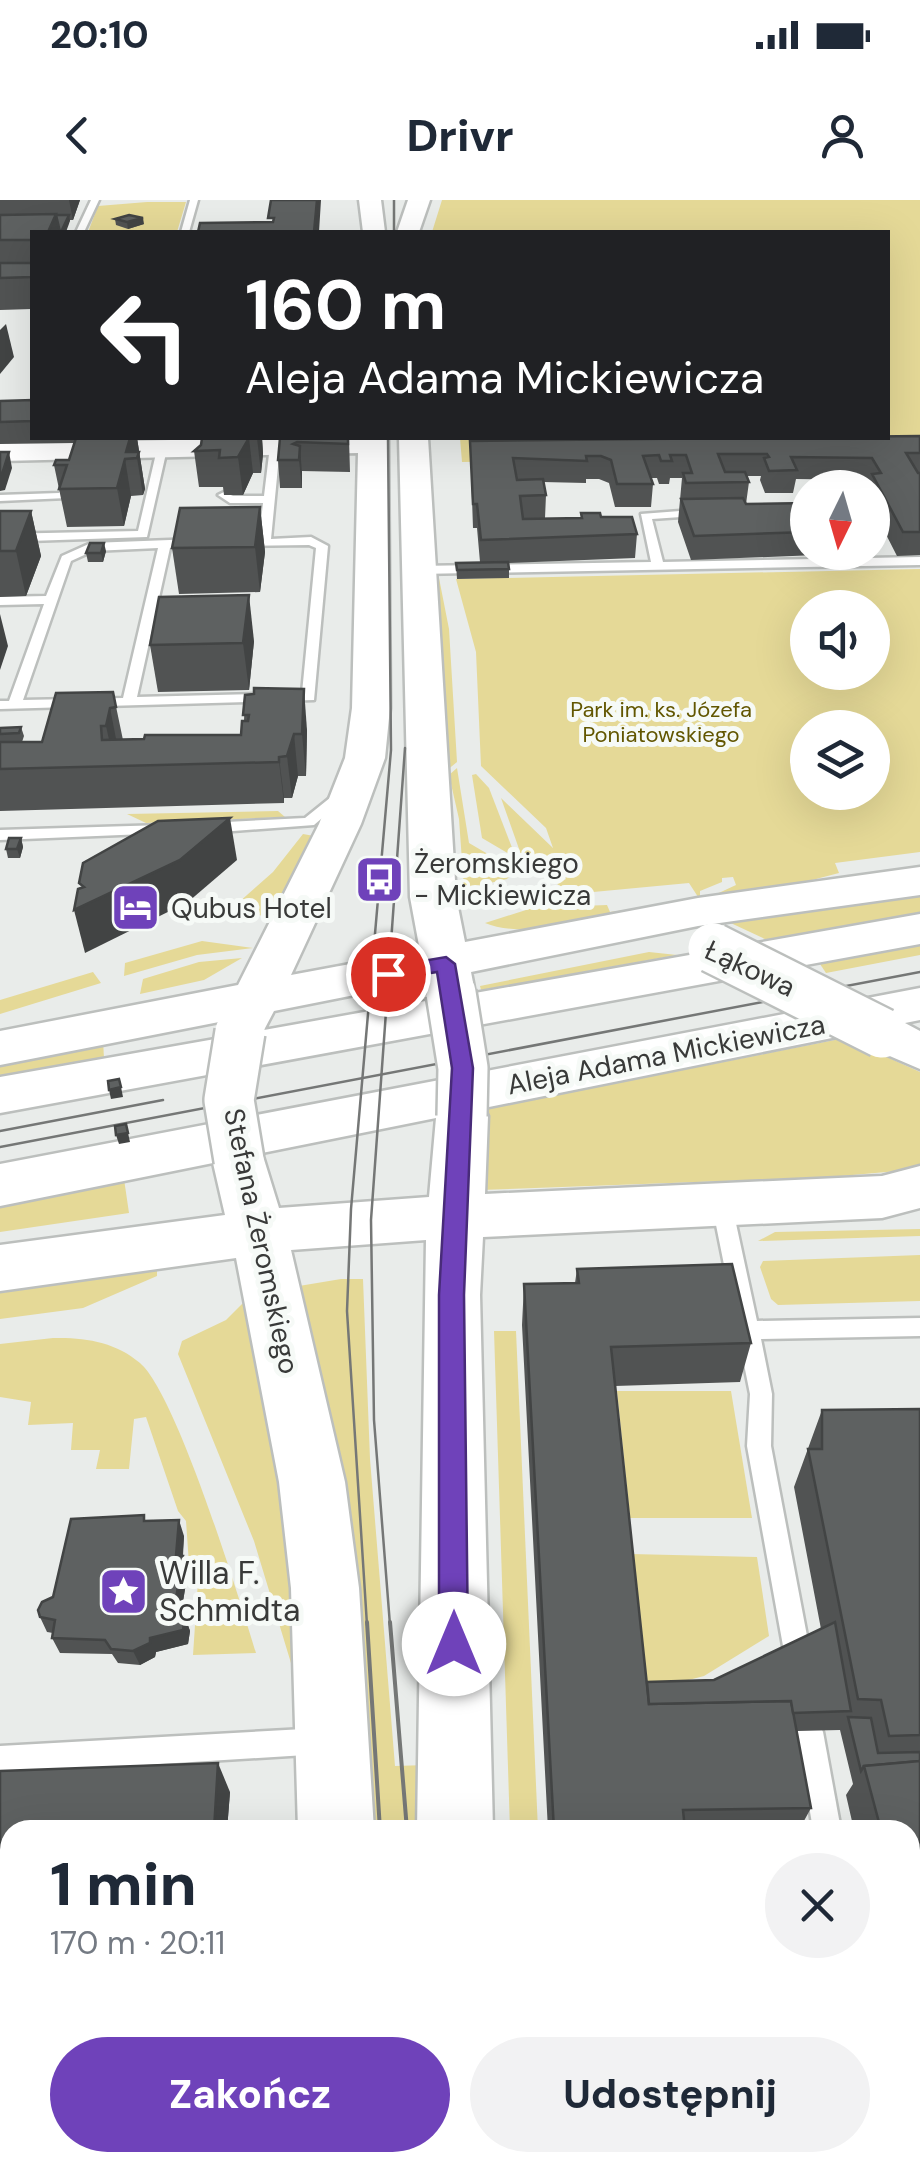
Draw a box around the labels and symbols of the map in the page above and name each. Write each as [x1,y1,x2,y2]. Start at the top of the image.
north arrow [790,470,890,570]
park label: Park im. ks. Józefa Poniatowskiego [570,695,752,749]
place label: Żeromskiego - Mickiewicza [414,845,591,914]
bus stop icon: Żeromskiego - Mickiewicza [353,853,405,905]
hotel icon: Qubus Hotel [110,882,162,934]
place label: Qubus Hotel [171,890,332,927]
street label: Łąkowa [698,931,801,1006]
pin [346,932,431,1017]
street label: Aleja Adama Mickiewicza [504,1006,828,1103]
street label: Stefana Żeromskiego [215,1105,308,1377]
place label: Willa F. Schmidta [159,1552,300,1631]
place icon: Willa F. Schmidta [98,1565,150,1617]
position arrow [402,1592,506,1696]

